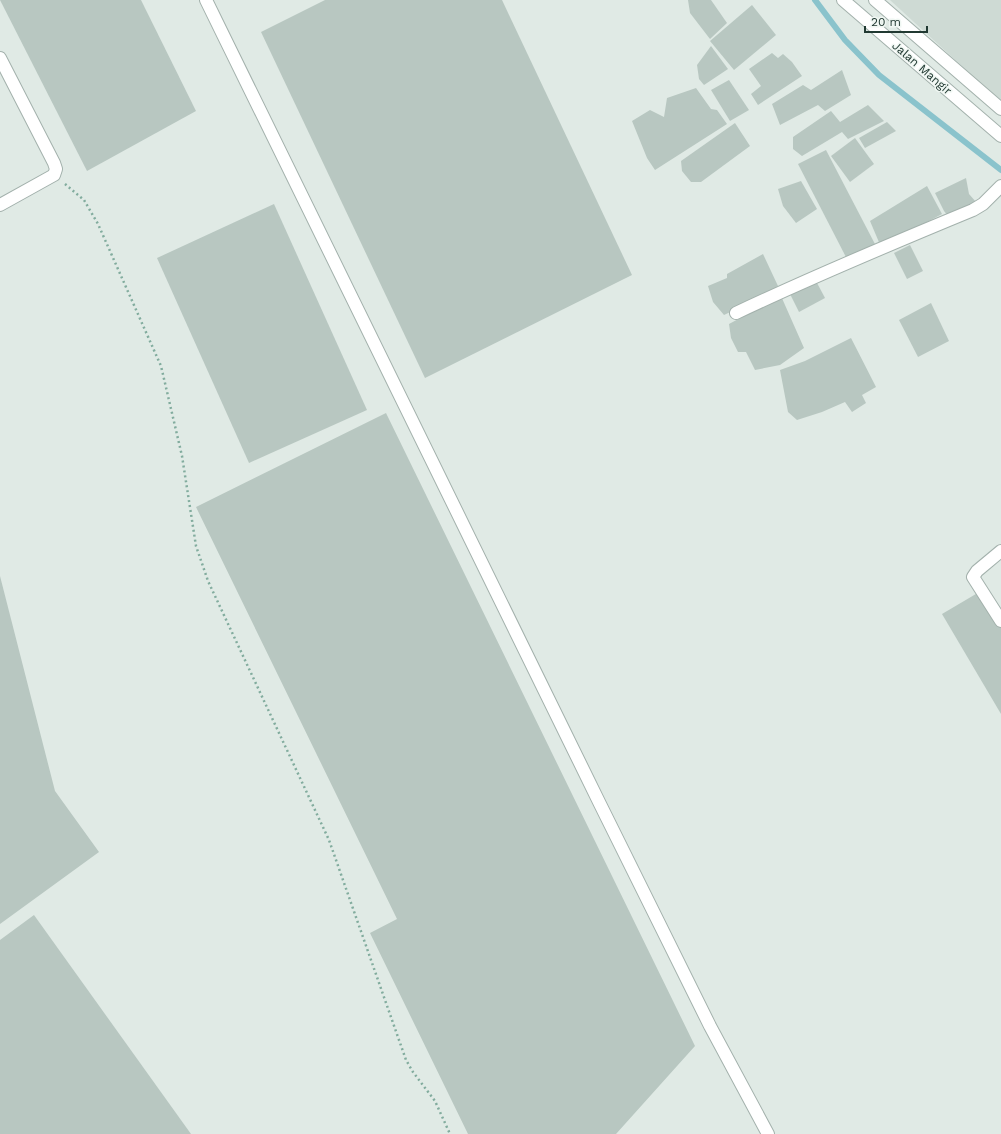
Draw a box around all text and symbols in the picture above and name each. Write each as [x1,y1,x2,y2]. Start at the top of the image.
scale bar [865,8,927,34]
text: 20 m [871,15,901,29]
street label: Jalan Mangir [889,38,955,98]

